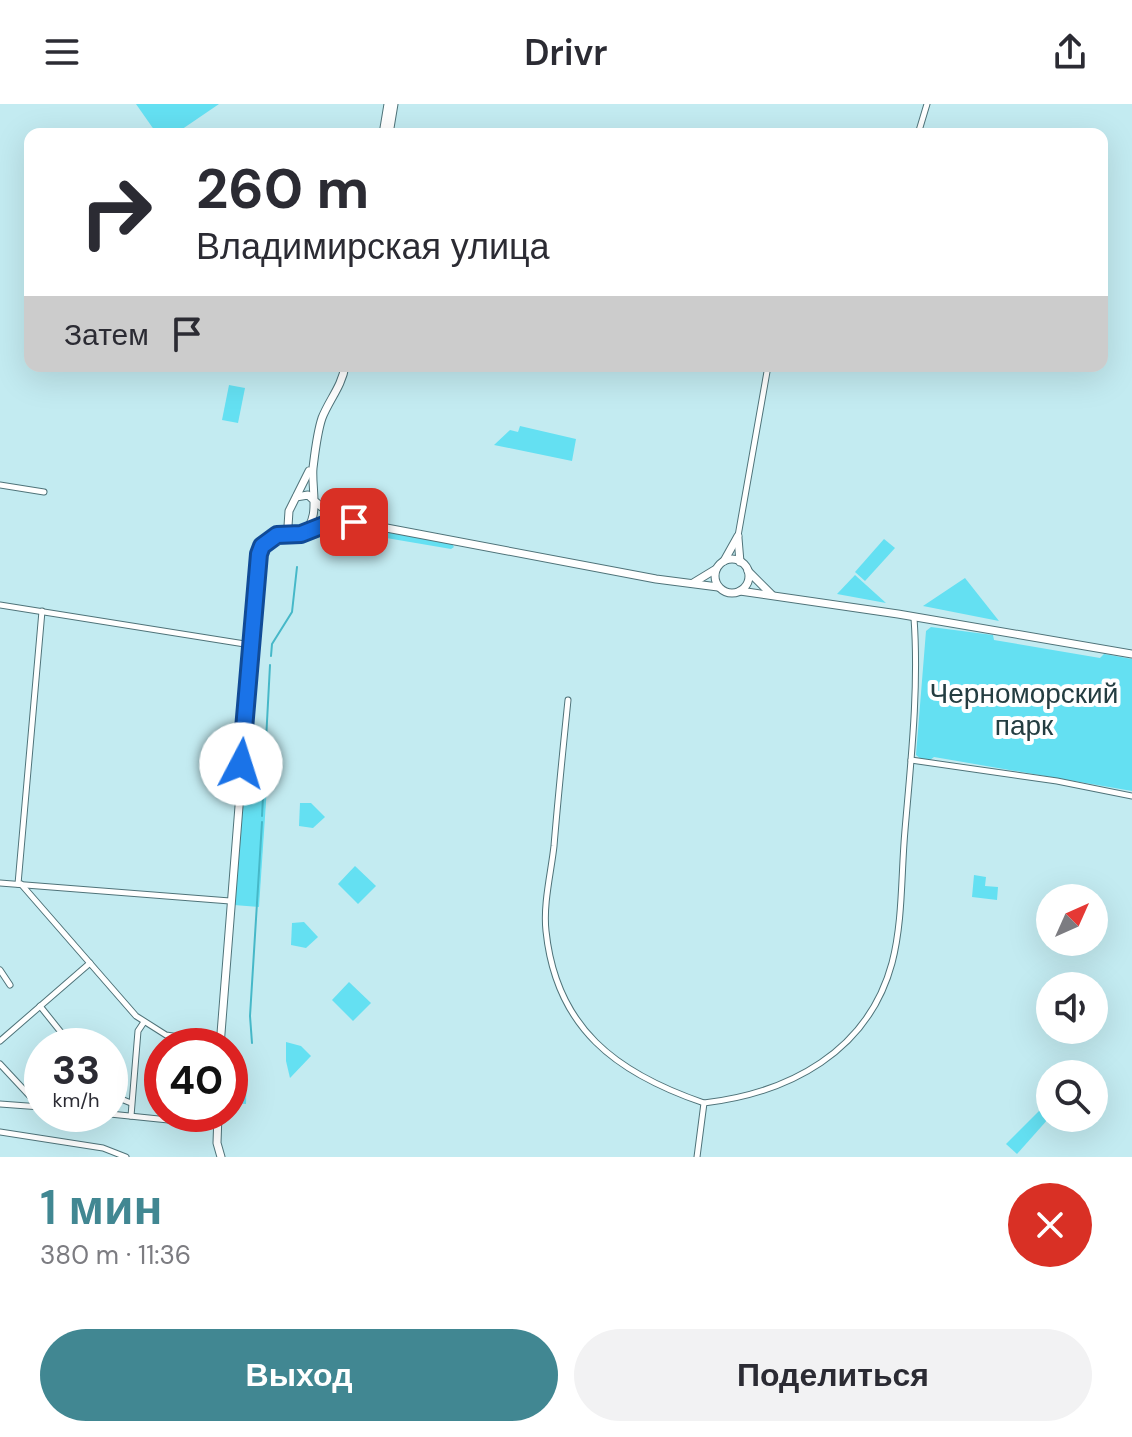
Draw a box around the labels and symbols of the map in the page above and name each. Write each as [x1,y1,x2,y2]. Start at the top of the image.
pin [320,488,388,556]
park label: Черноморский парк [930,675,1118,744]
position arrow [199,722,283,806]
north arrow [1036,884,1108,956]
speed limit sign: 40 [144,1028,248,1132]

